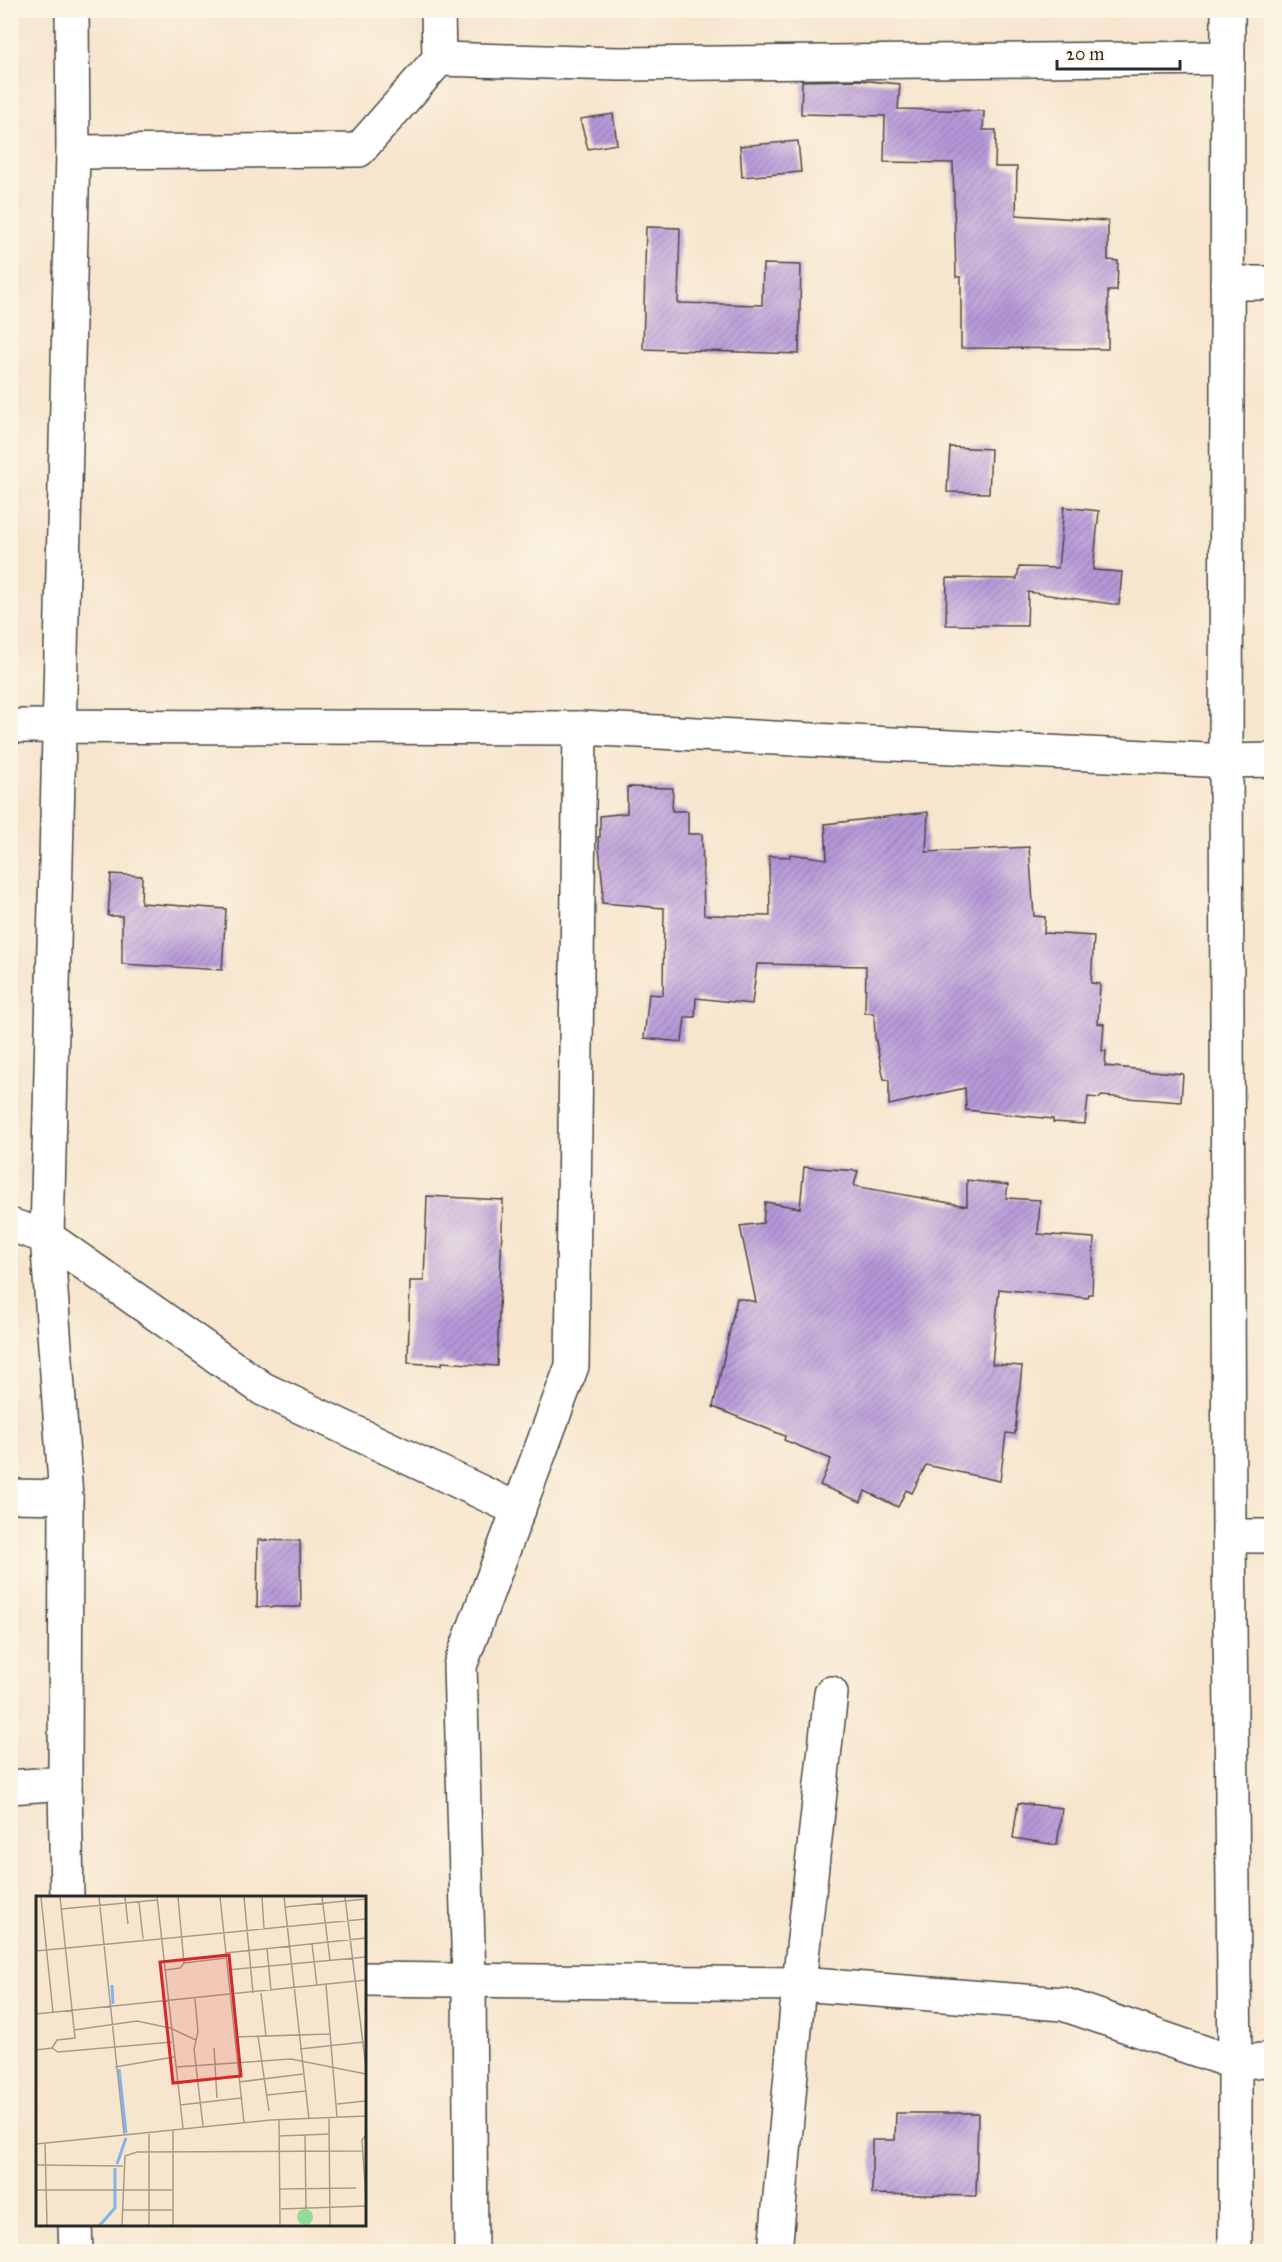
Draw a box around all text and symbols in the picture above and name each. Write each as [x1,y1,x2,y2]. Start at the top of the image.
scale bar [1057,33,1180,71]
text: 20 m [1066,43,1104,65]
inset map [36,1896,366,2226]

